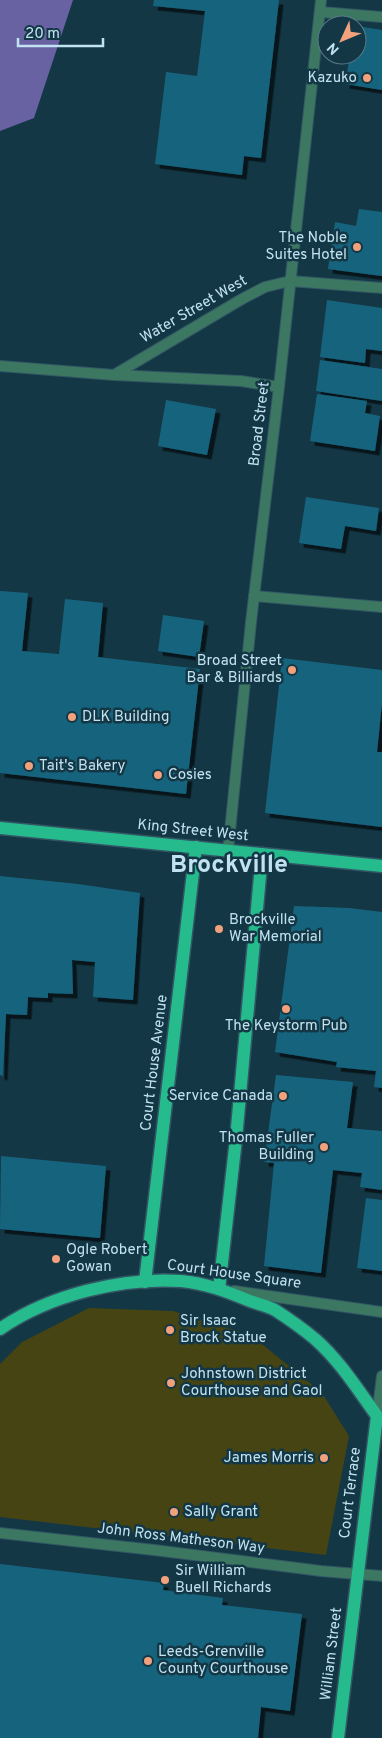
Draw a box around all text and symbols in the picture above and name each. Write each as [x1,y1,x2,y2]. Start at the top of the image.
scale bar [18,15,102,47]
north arrow [317,15,367,65]
text: 20 m [25,25,60,44]
text: N [324,38,343,58]
place label: Kazuko [308,69,357,88]
marker: Kazuko [361,72,373,84]
place label: The Noble Suites Hotel [265,229,347,265]
marker: The Noble Suites Hotel [351,241,363,253]
street label: Water Street West [137,272,251,348]
street label: Broad Street [245,381,275,467]
place label: Broad Street Bar & Billiards [187,652,282,688]
marker: Broad Street Bar & Billiards [286,664,298,676]
place label: DLK Building [82,708,169,727]
marker: DLK Building [66,711,78,723]
place label: Tait's Bakery [39,757,125,776]
marker: Tait's Bakery [23,760,35,772]
place label: Cosies [168,766,212,785]
marker: Cosies [152,769,164,781]
street label: King Street West [136,816,250,846]
district label: Brockville [170,850,288,882]
place label: Brockville War Memorial [229,911,322,947]
marker: Brockville War Memorial [213,923,225,935]
street label: Court House Avenue [137,994,173,1132]
marker: The Keystorm Pub [280,1003,292,1015]
place label: The Keystorm Pub [225,1017,347,1036]
place label: Service Canada [169,1087,273,1106]
marker: Service Canada [277,1090,289,1102]
place label: Thomas Fuller Building [219,1129,314,1165]
marker: Thomas Fuller Building [318,1141,330,1153]
place label: Ogle Robert Gowan [66,1241,147,1277]
marker: Ogle Robert Gowan [50,1253,62,1265]
street label: Court House Square [166,1256,302,1294]
place label: Sir Isaac Brock Statue [180,1312,267,1348]
marker: Sir Isaac Brock Statue [164,1324,176,1336]
place label: Johnstown District Courthouse and Gaol [181,1365,323,1401]
marker: Johnstown District Courthouse and Gaol [165,1377,177,1389]
street label: Court Terrace [336,1446,366,1540]
place label: James Morris [224,1449,314,1468]
marker: James Morris [318,1452,330,1464]
place label: Sally Grant [184,1503,258,1522]
marker: Sally Grant [168,1506,180,1518]
street label: John Ross Matheson Way [96,1519,266,1559]
place label: Sir William Buell Richards [175,1562,271,1598]
marker: Sir William Buell Richards [159,1574,171,1586]
street label: William Street [317,1606,347,1702]
place label: Leeds-Grenville County Courthouse [158,1643,288,1679]
marker: Leeds-Grenville County Courthouse [142,1655,154,1667]

